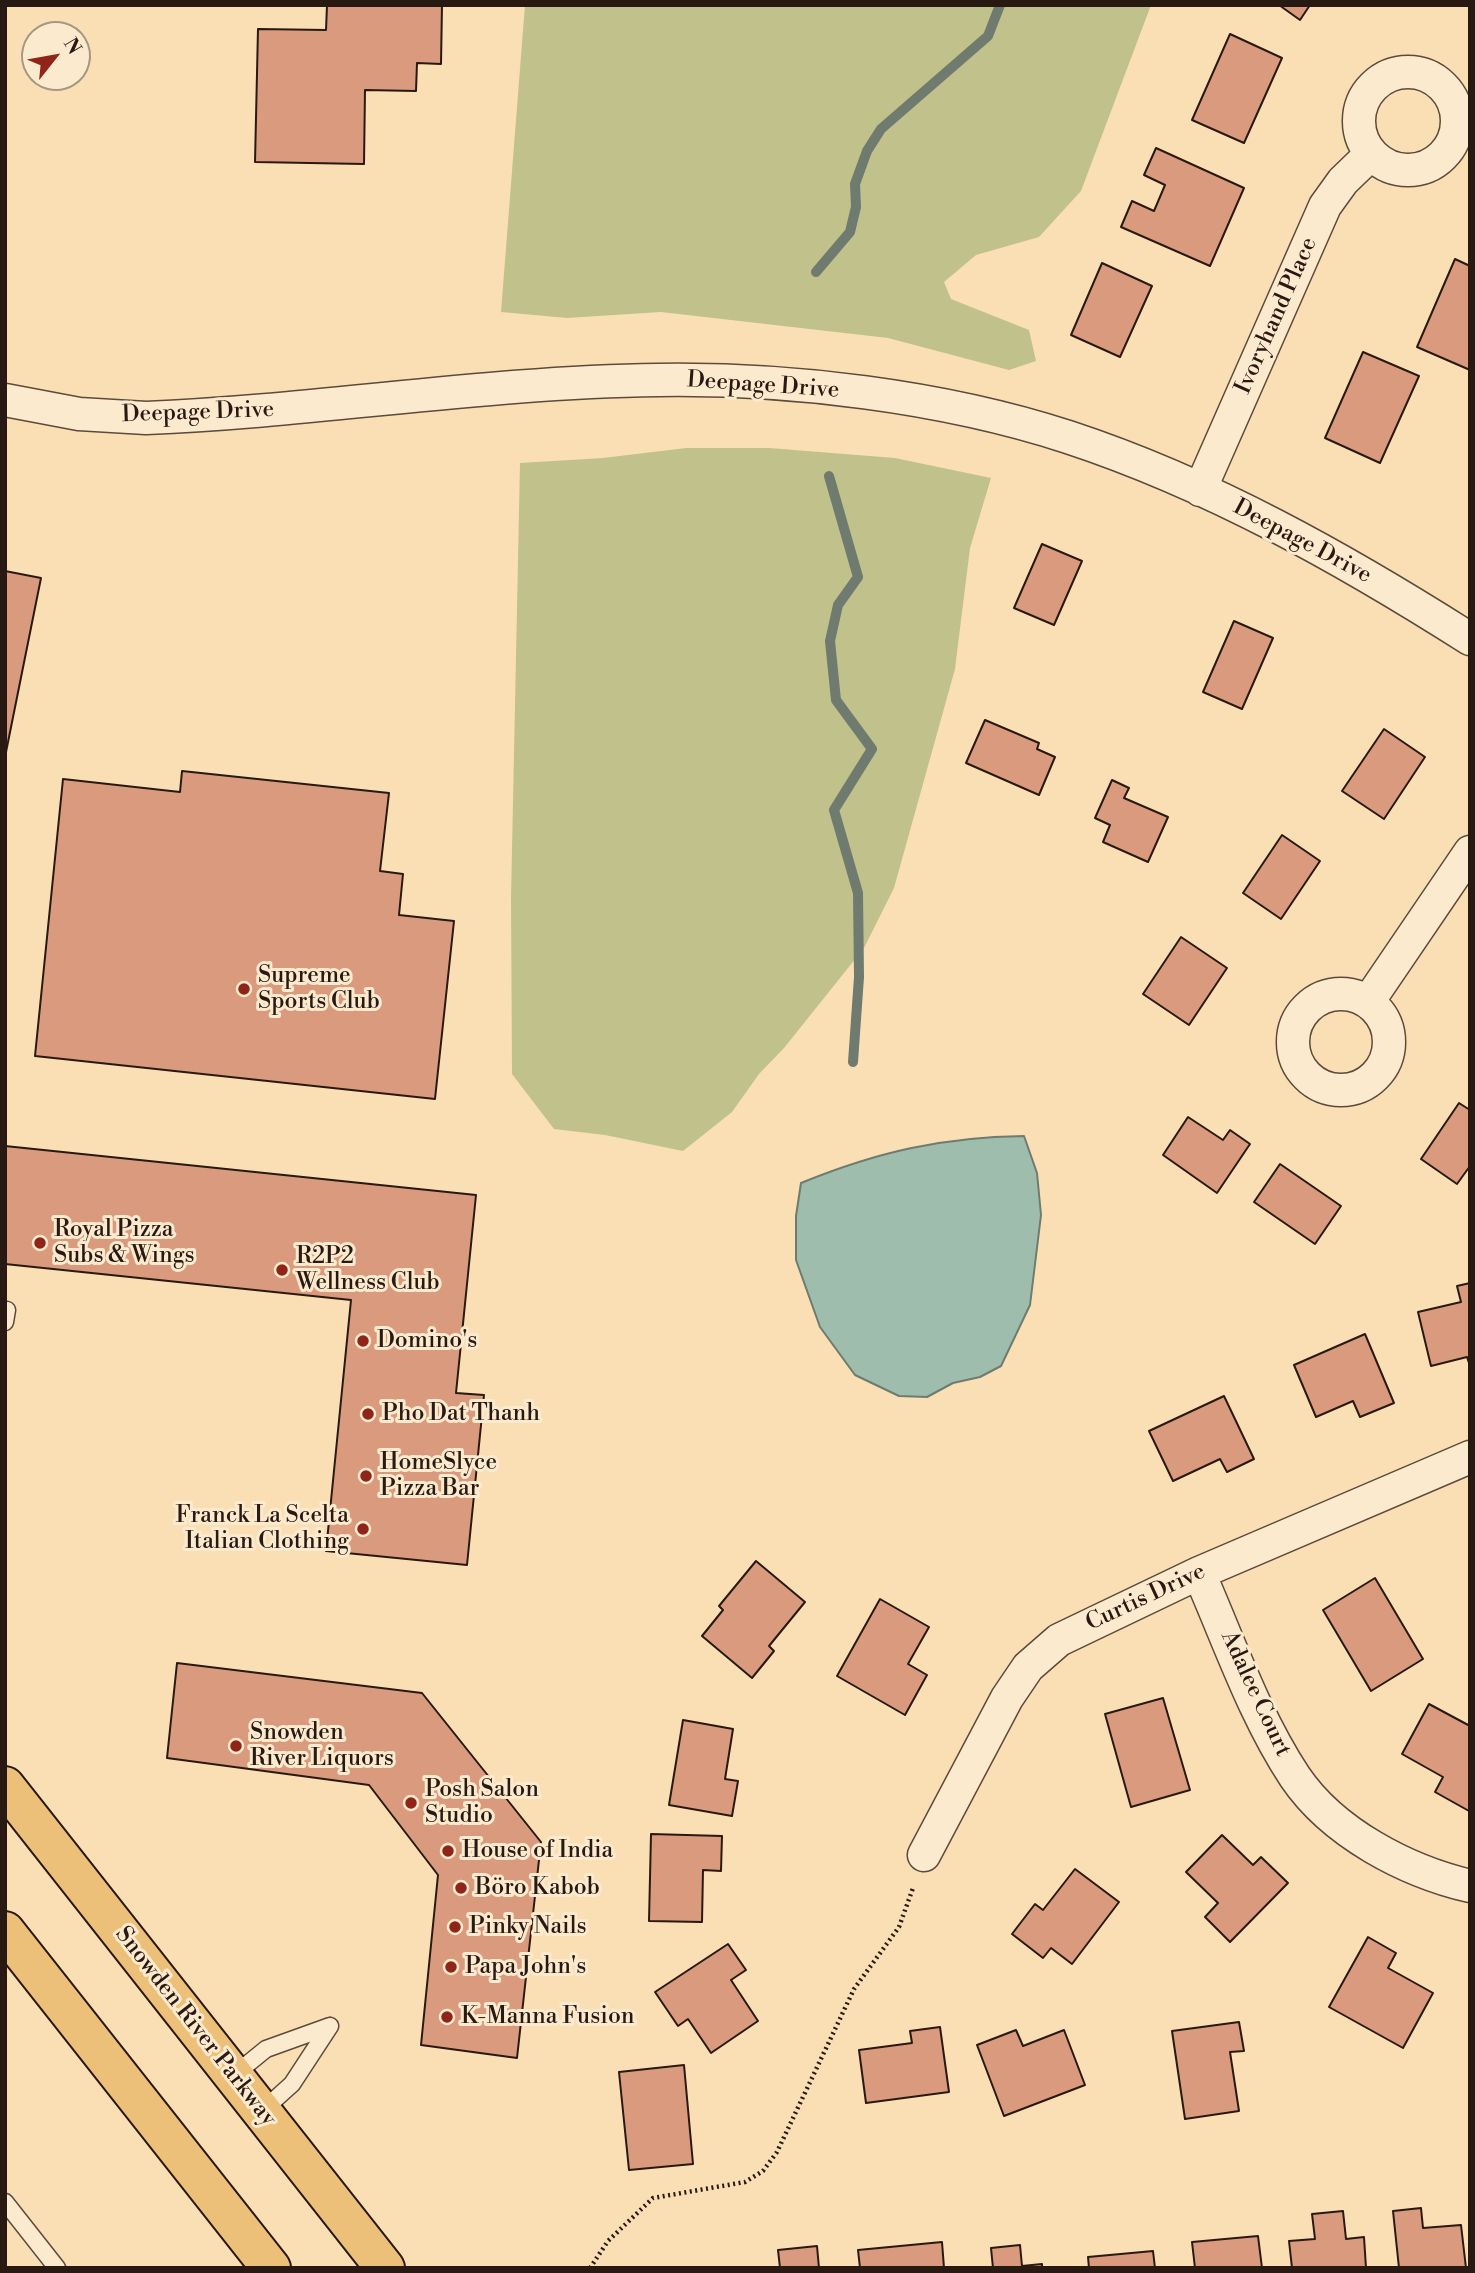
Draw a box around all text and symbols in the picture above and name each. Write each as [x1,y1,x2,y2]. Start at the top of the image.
north arrow [21,21,91,91]
text: N [58,34,86,59]
street label: Ivoryhand Place [1230,233,1324,399]
street label: Deepage Drive [686,367,840,405]
street label: Deepage Drive [121,397,275,429]
street label: Deepage Drive [1228,494,1376,590]
place label: Supreme Sports Club [258,962,380,1016]
marker: Supreme Sports Club [236,981,252,997]
place label: Royal Pizza Subs & Wings [54,1216,195,1270]
marker: Royal Pizza Subs & Wings [32,1235,48,1251]
place label: R2P2 Wellness Club [296,1243,440,1297]
marker: R2P2 Wellness Club [274,1262,290,1278]
place label: Domino's [377,1327,477,1355]
marker: Domino's [355,1333,371,1349]
place label: Pho Dat Thanh [382,1400,540,1428]
marker: Pho Dat Thanh [360,1406,376,1422]
place label: HomeSlyce Pizza Bar [380,1449,497,1503]
marker: HomeSlyce Pizza Bar [358,1468,374,1484]
place label: Franck La Scelta Italian Clothing [176,1502,349,1556]
marker: Franck La Scelta Italian Clothing [355,1521,371,1537]
street label: Curtis Drive [1082,1558,1210,1638]
street label: Adalee Court [1214,1627,1296,1761]
place label: Snowden River Liquors [250,1719,394,1773]
marker: Snowden River Liquors [228,1738,244,1754]
place label: Posh Salon Studio [425,1776,539,1830]
marker: Posh Salon Studio [403,1795,419,1811]
place label: House of India [462,1837,613,1865]
marker: House of India [440,1843,456,1859]
place label: Böro Kabob [475,1874,600,1902]
marker: Böro Kabob [453,1880,469,1896]
place label: Pinky Nails [469,1913,587,1941]
marker: Pinky Nails [447,1919,463,1935]
street label: Snowden River Parkway [109,1922,281,2132]
place label: Papa John's [465,1953,586,1981]
marker: Papa John's [443,1959,459,1975]
place label: K-Manna Fusion [461,2003,635,2031]
marker: K-Manna Fusion [439,2009,455,2025]

